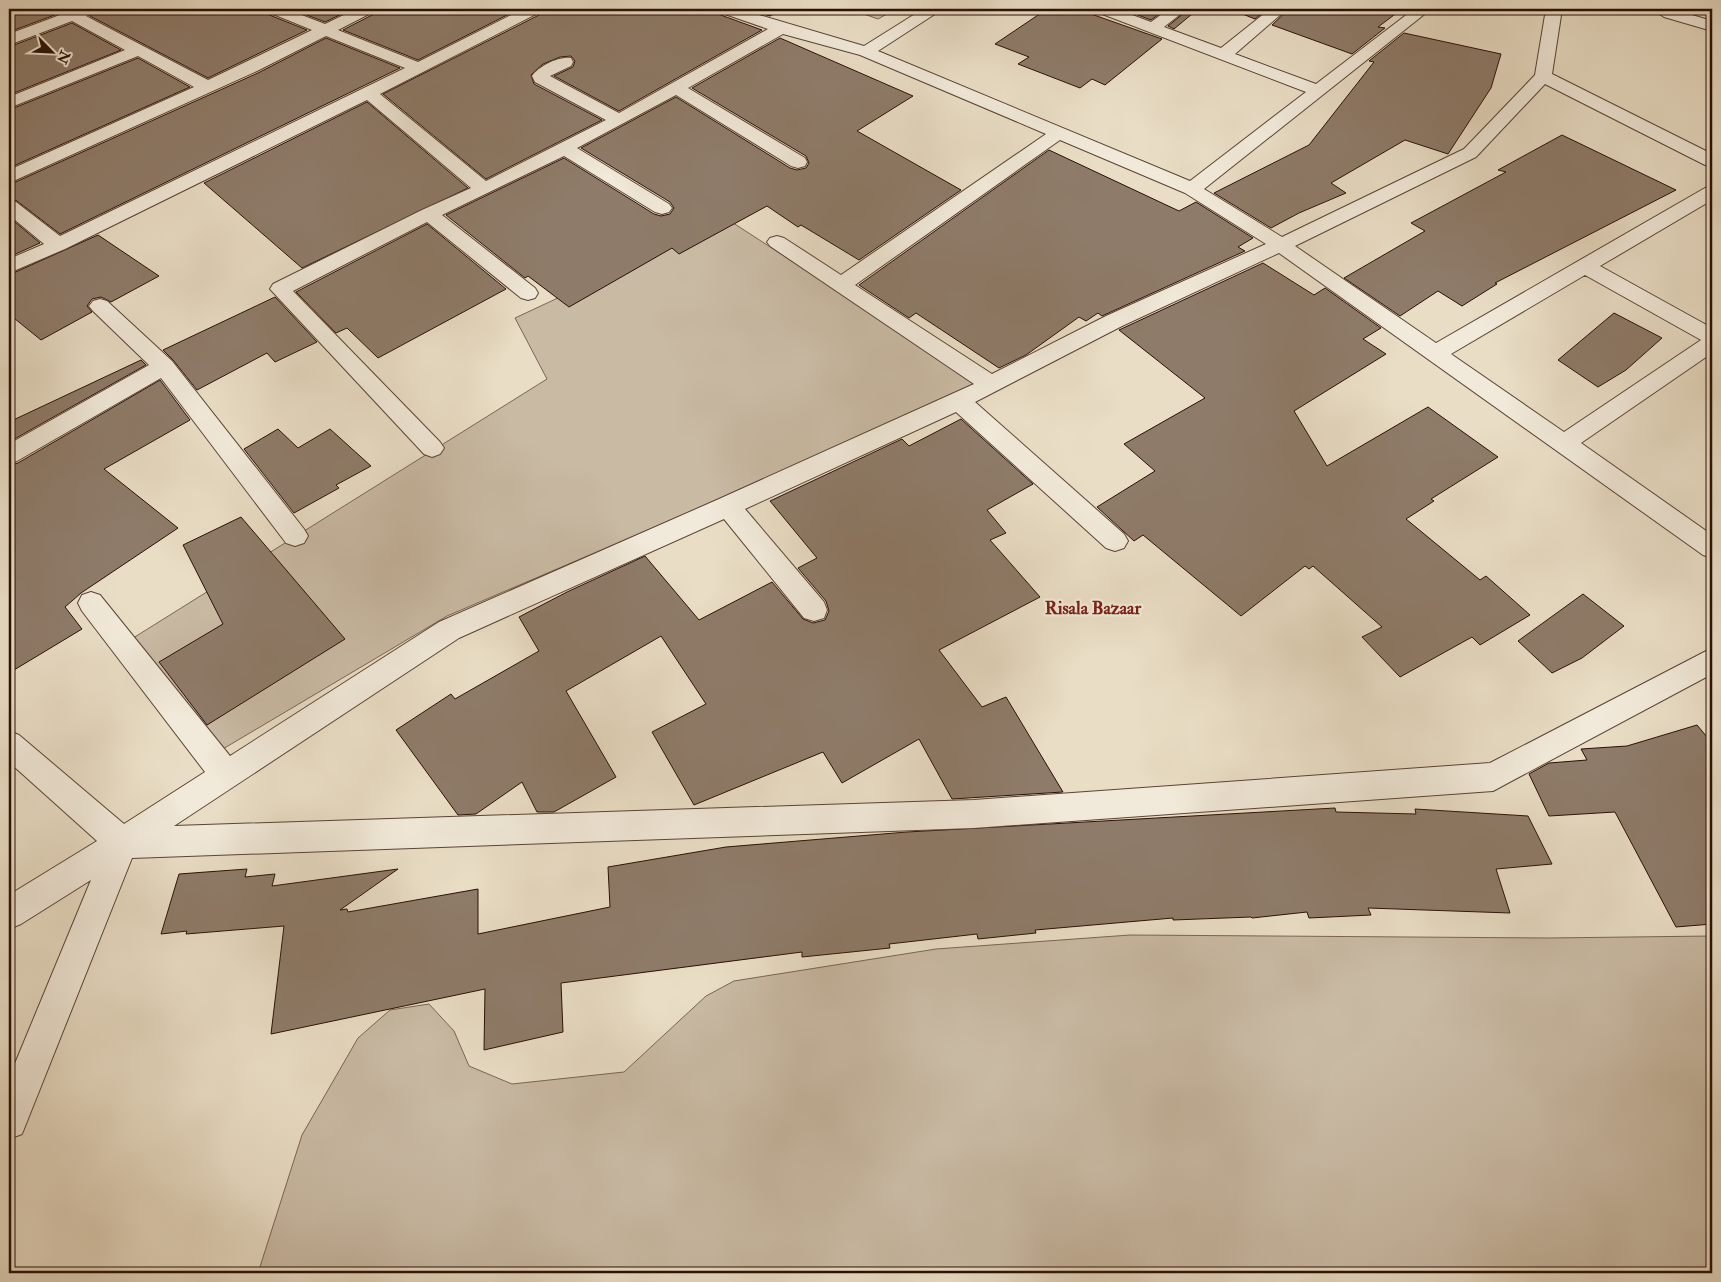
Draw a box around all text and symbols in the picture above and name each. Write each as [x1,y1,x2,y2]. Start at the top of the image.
north arrow [28,28,78,78]
text: N [53,47,74,67]
district label: Risala Bazaar [1045,597,1142,620]

